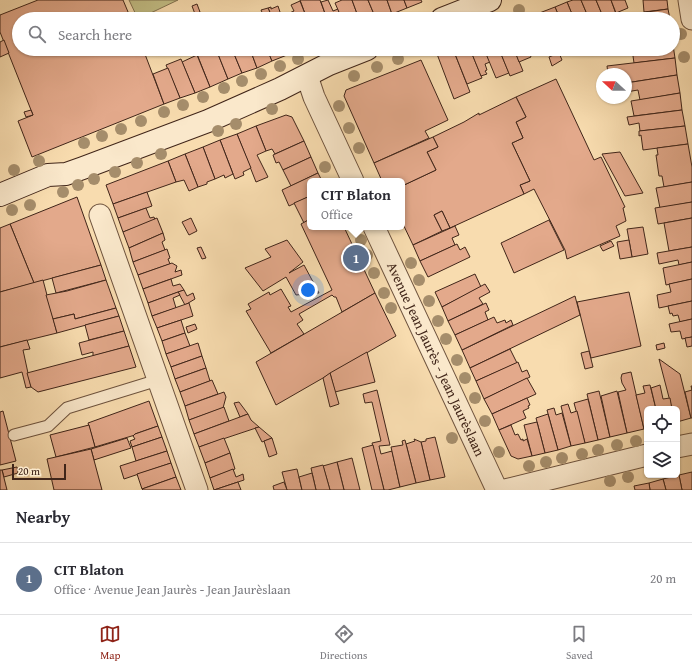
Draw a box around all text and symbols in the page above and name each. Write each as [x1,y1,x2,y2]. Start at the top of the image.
search box [12,12,680,56]
icon: search [26,23,48,45]
text: Search here [58,24,132,45]
north arrow [596,68,632,104]
popup [307,178,405,230]
text: CIT Blaton [321,184,391,205]
text: Office [321,205,353,224]
pin: 1 [343,243,369,273]
street label: Avenue Jean Jaurès - Jean Jaurèslaan [382,259,490,459]
your location [298,280,318,300]
map controls [644,406,680,478]
button: locate [644,406,680,442]
button: layers [644,442,680,478]
scale bar [12,462,66,481]
text: 20 m [18,463,40,479]
text: Nearby [16,504,70,529]
text: CIT Blaton [54,559,124,580]
text: 1 [26,569,32,588]
text: 20 m [650,569,676,588]
text: Office · Avenue Jean Jaurès - Jean Jaurèslaan [54,580,291,599]
tab: Map [99,623,121,663]
tab: Directions [320,623,367,663]
tab: Saved [566,623,593,663]

